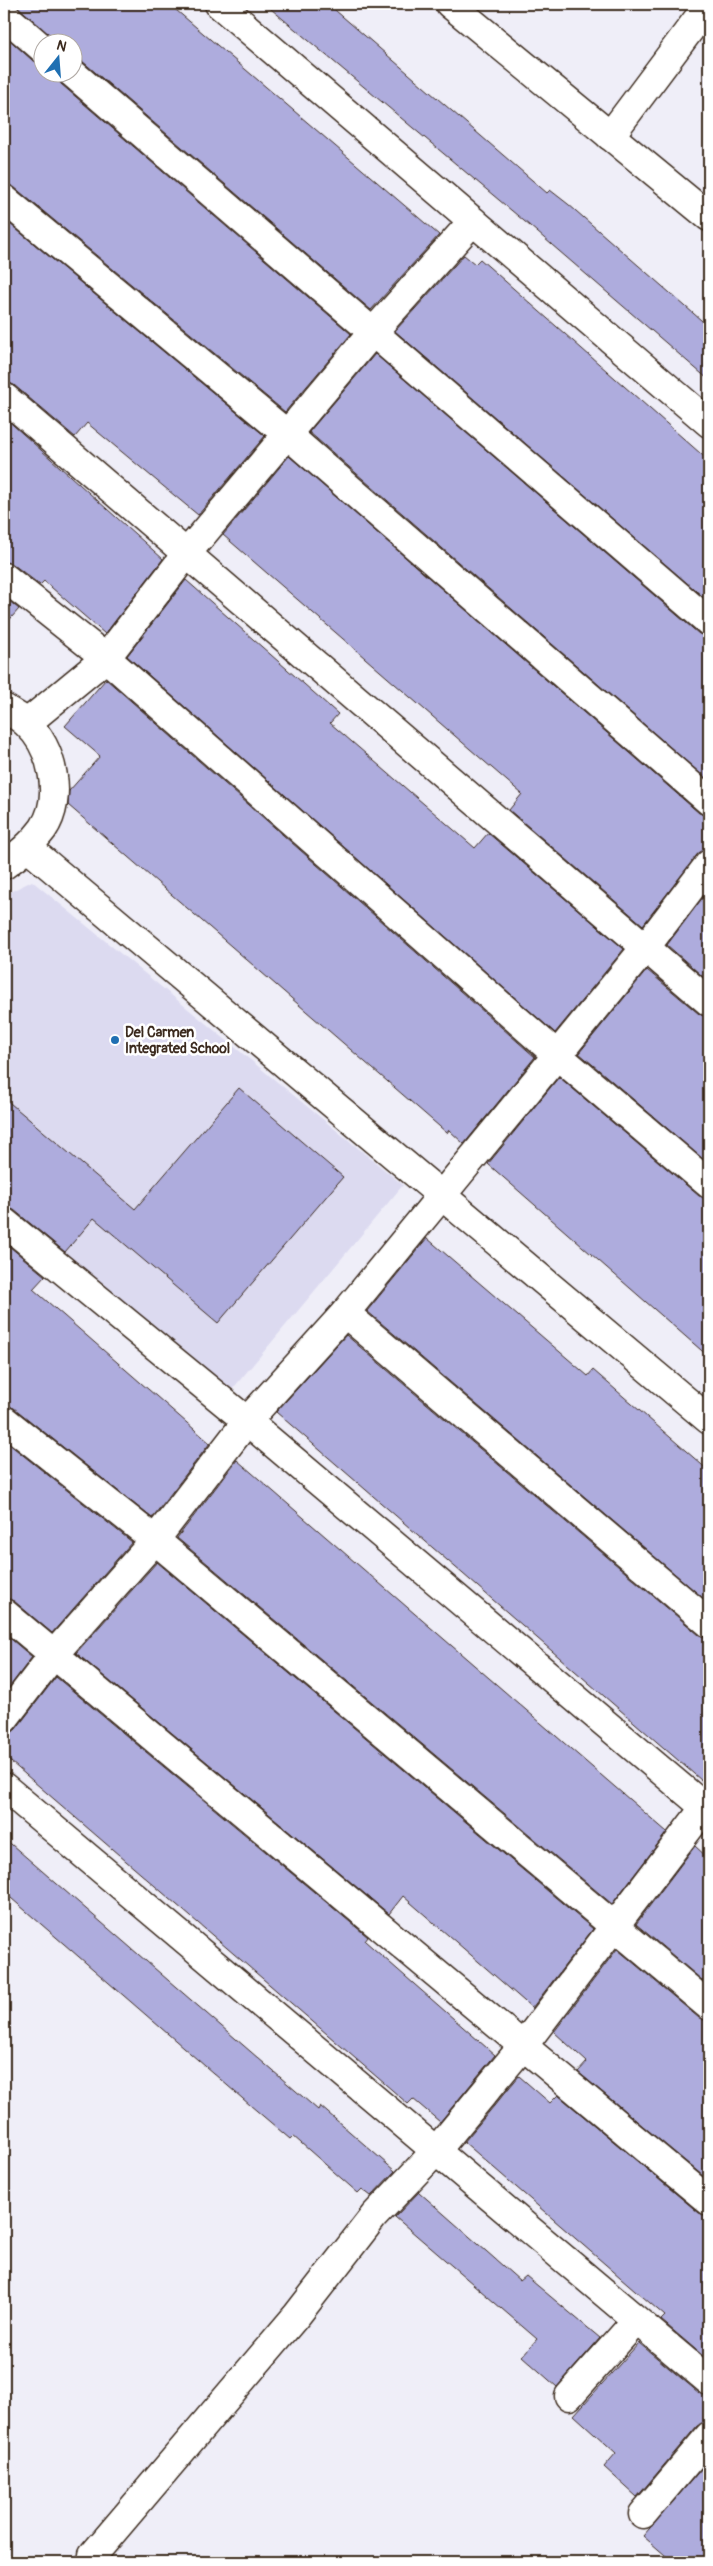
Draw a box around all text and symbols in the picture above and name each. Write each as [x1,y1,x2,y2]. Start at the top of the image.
north arrow [32,32,82,82]
text: N [55,37,69,56]
place label: Del Carmen Integrated School [125,1024,230,1057]
marker: Del Carmen Integrated School [109,1034,121,1046]

